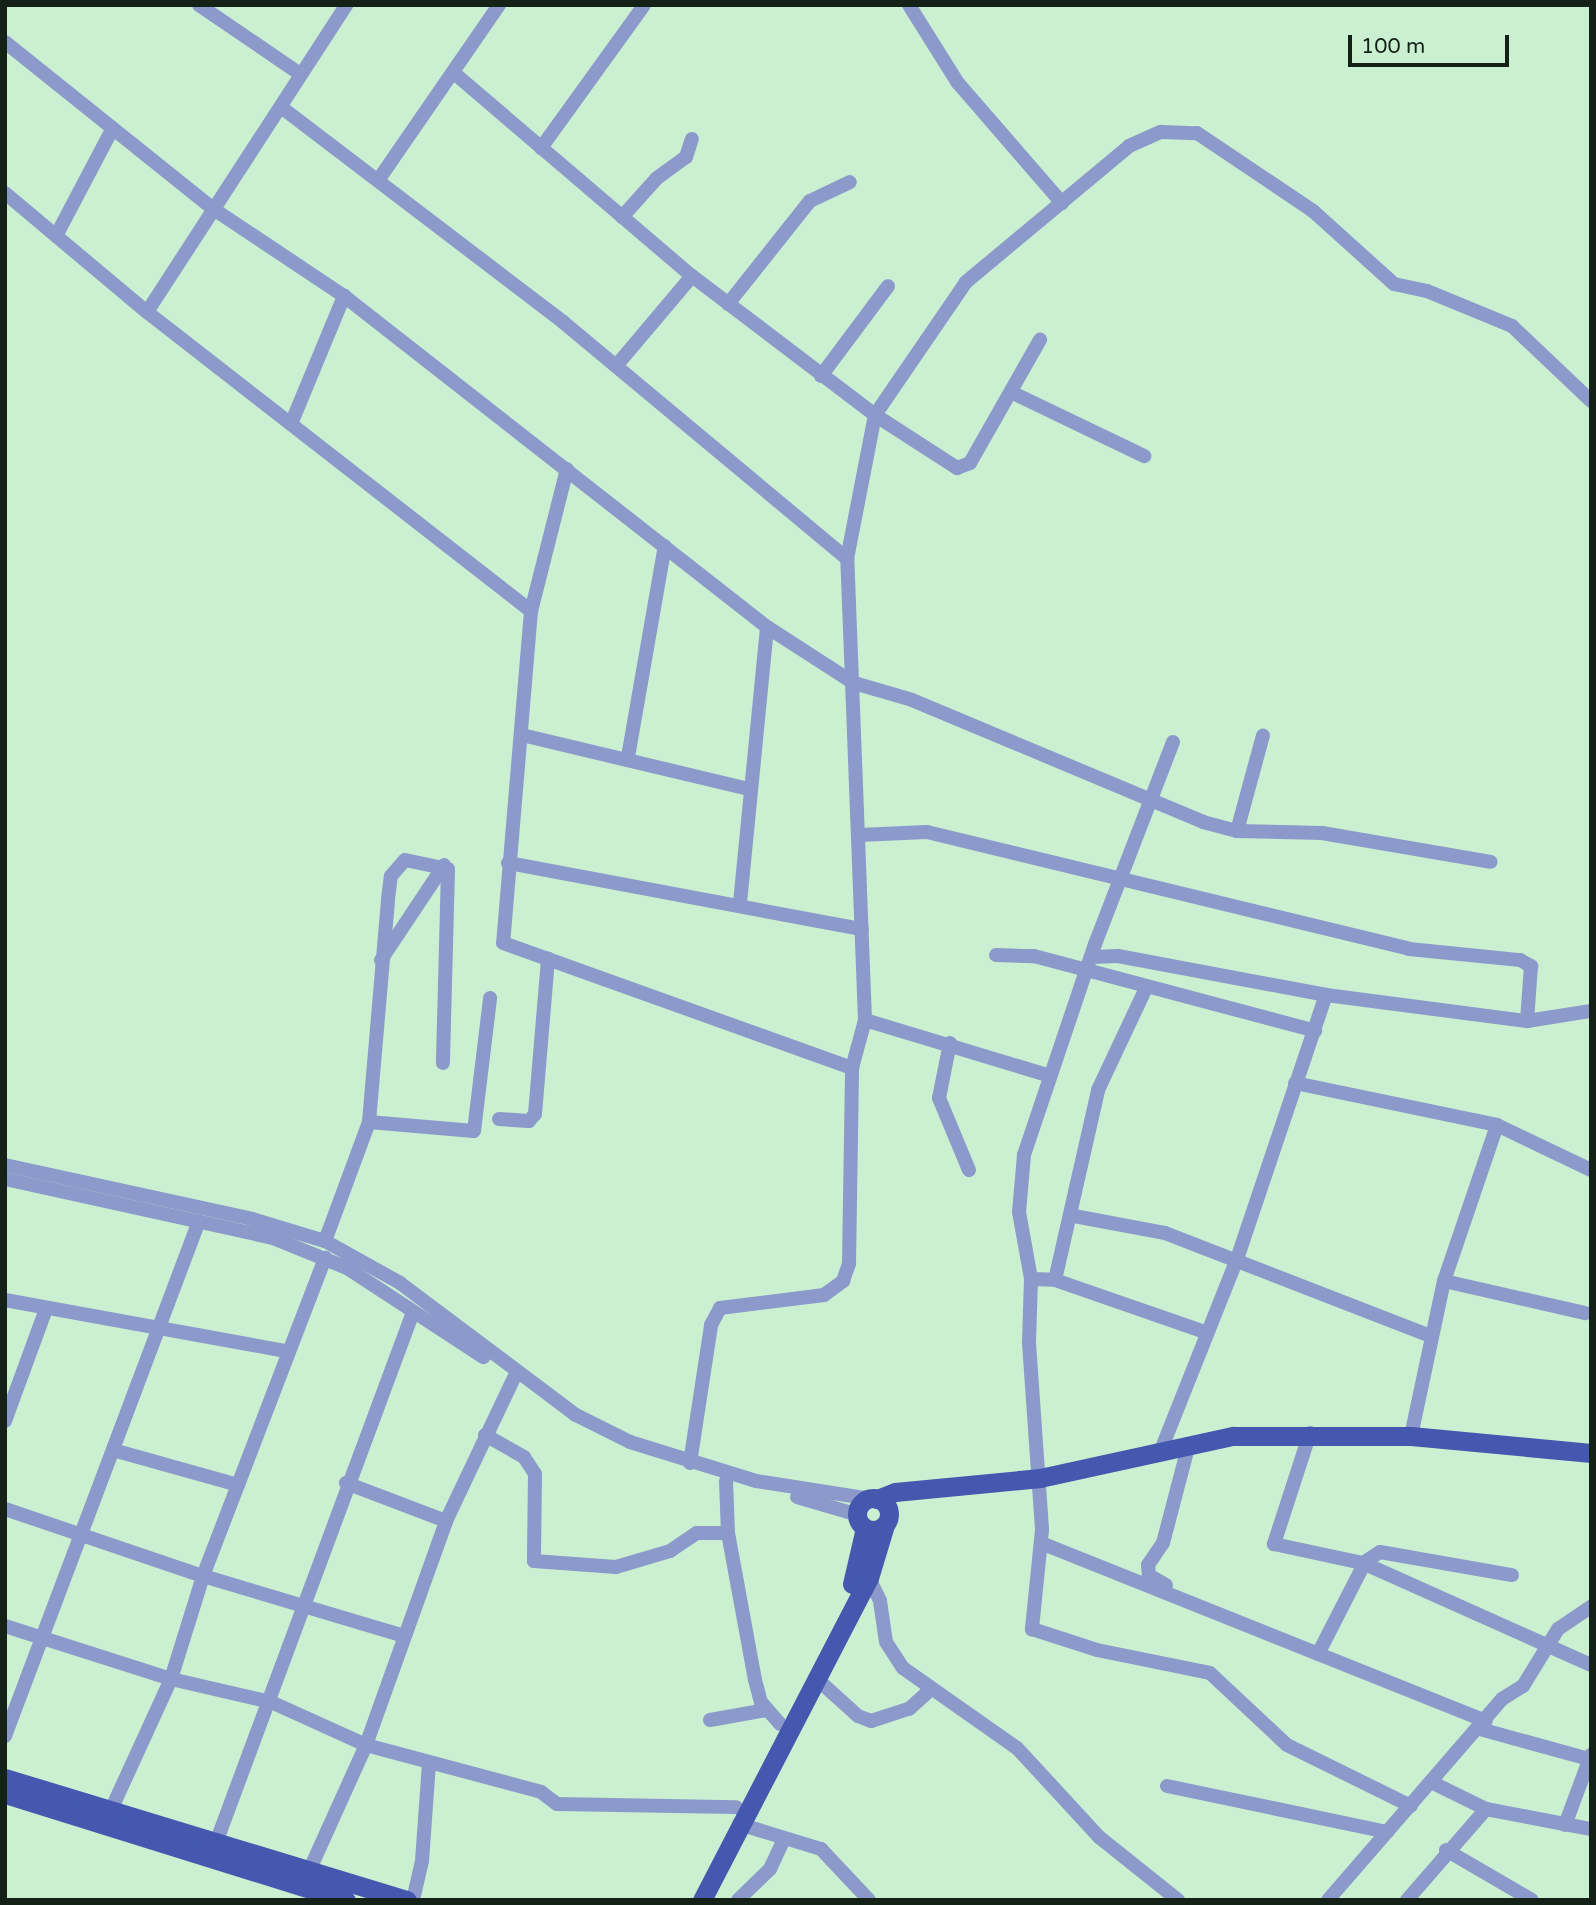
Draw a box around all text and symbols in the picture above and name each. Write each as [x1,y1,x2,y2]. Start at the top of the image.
scale bar [1351,21,1512,65]
text: 100 m [1361,34,1425,59]

